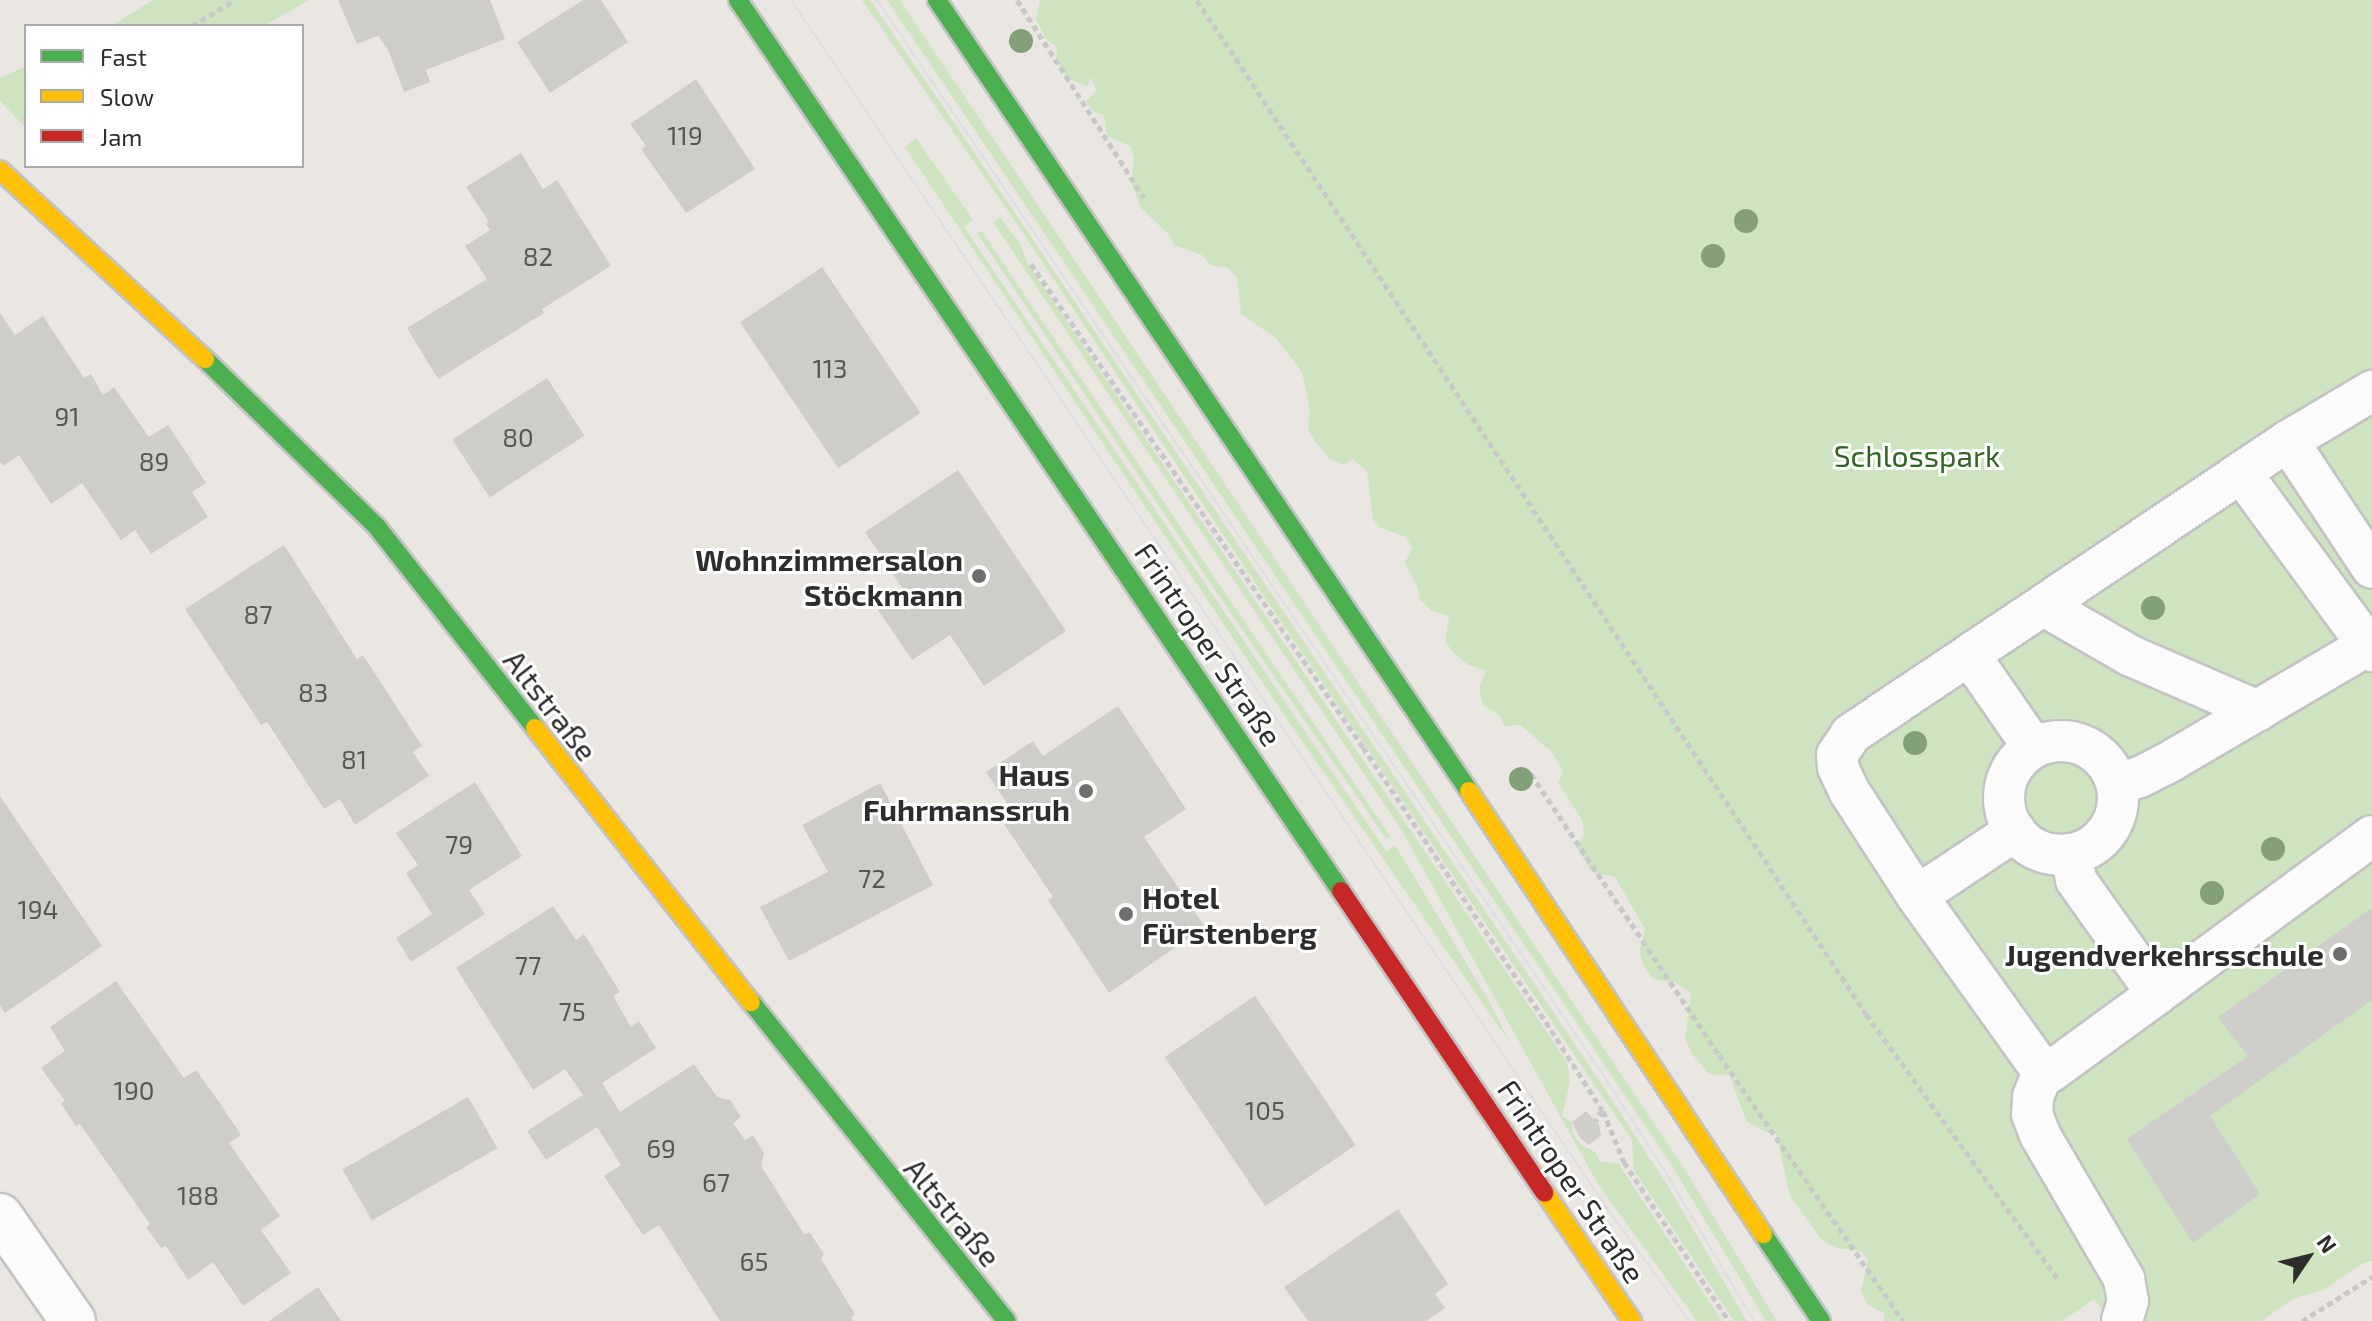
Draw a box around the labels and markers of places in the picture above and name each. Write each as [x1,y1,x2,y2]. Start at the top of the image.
place label: Wohnzimmersalon Stöckmann [695,541,963,612]
marker: Wohnzimmersalon Stöckmann [970,567,988,585]
place label: Haus Fuhrmanssruh [863,756,1070,826]
marker: Haus Fuhrmanssruh [1077,782,1095,800]
place label: Hotel Fürstenberg [1142,879,1317,950]
marker: Hotel Fürstenberg [1117,905,1135,923]
place label: Jugendverkehrsschule [2005,936,2324,972]
marker: Jugendverkehrsschule [2331,945,2349,963]

